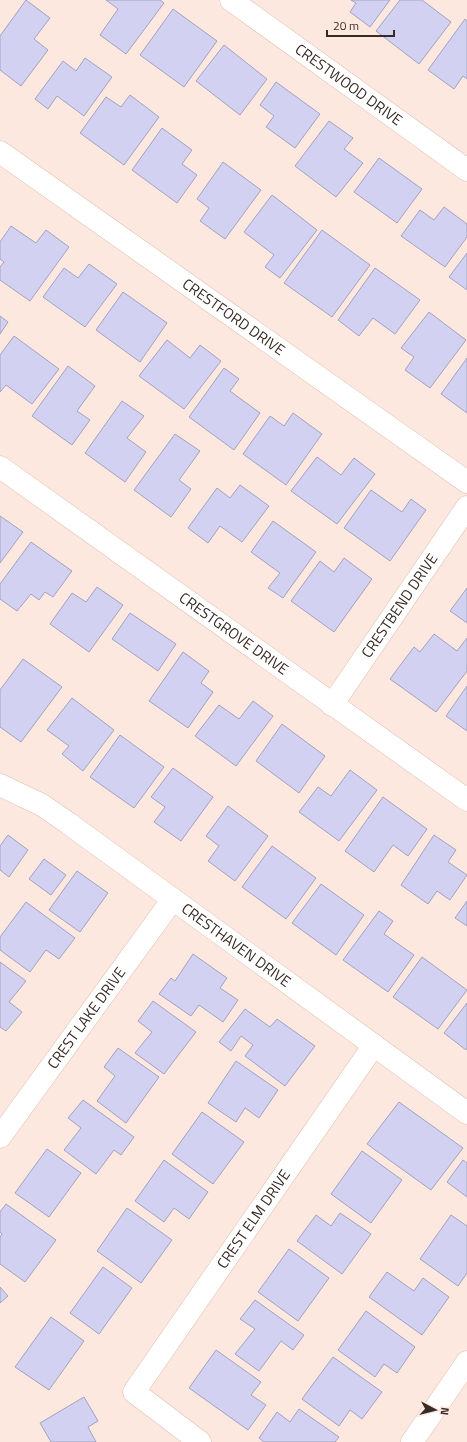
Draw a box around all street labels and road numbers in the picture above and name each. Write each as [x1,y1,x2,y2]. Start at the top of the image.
street label: CRESTWOOD DRIVE [290,38,407,131]
street label: CRESTFORD DRIVE [178,272,290,361]
street label: CRESTBEND DRIVE [355,549,443,662]
street label: CRESTGROVE DRIVE [175,586,293,680]
street label: CRESTHAVEN DRIVE [177,897,296,992]
street label: CREST LAKE DRIVE [41,962,131,1073]
street label: CREST ELM DRIVE [211,1165,296,1273]

